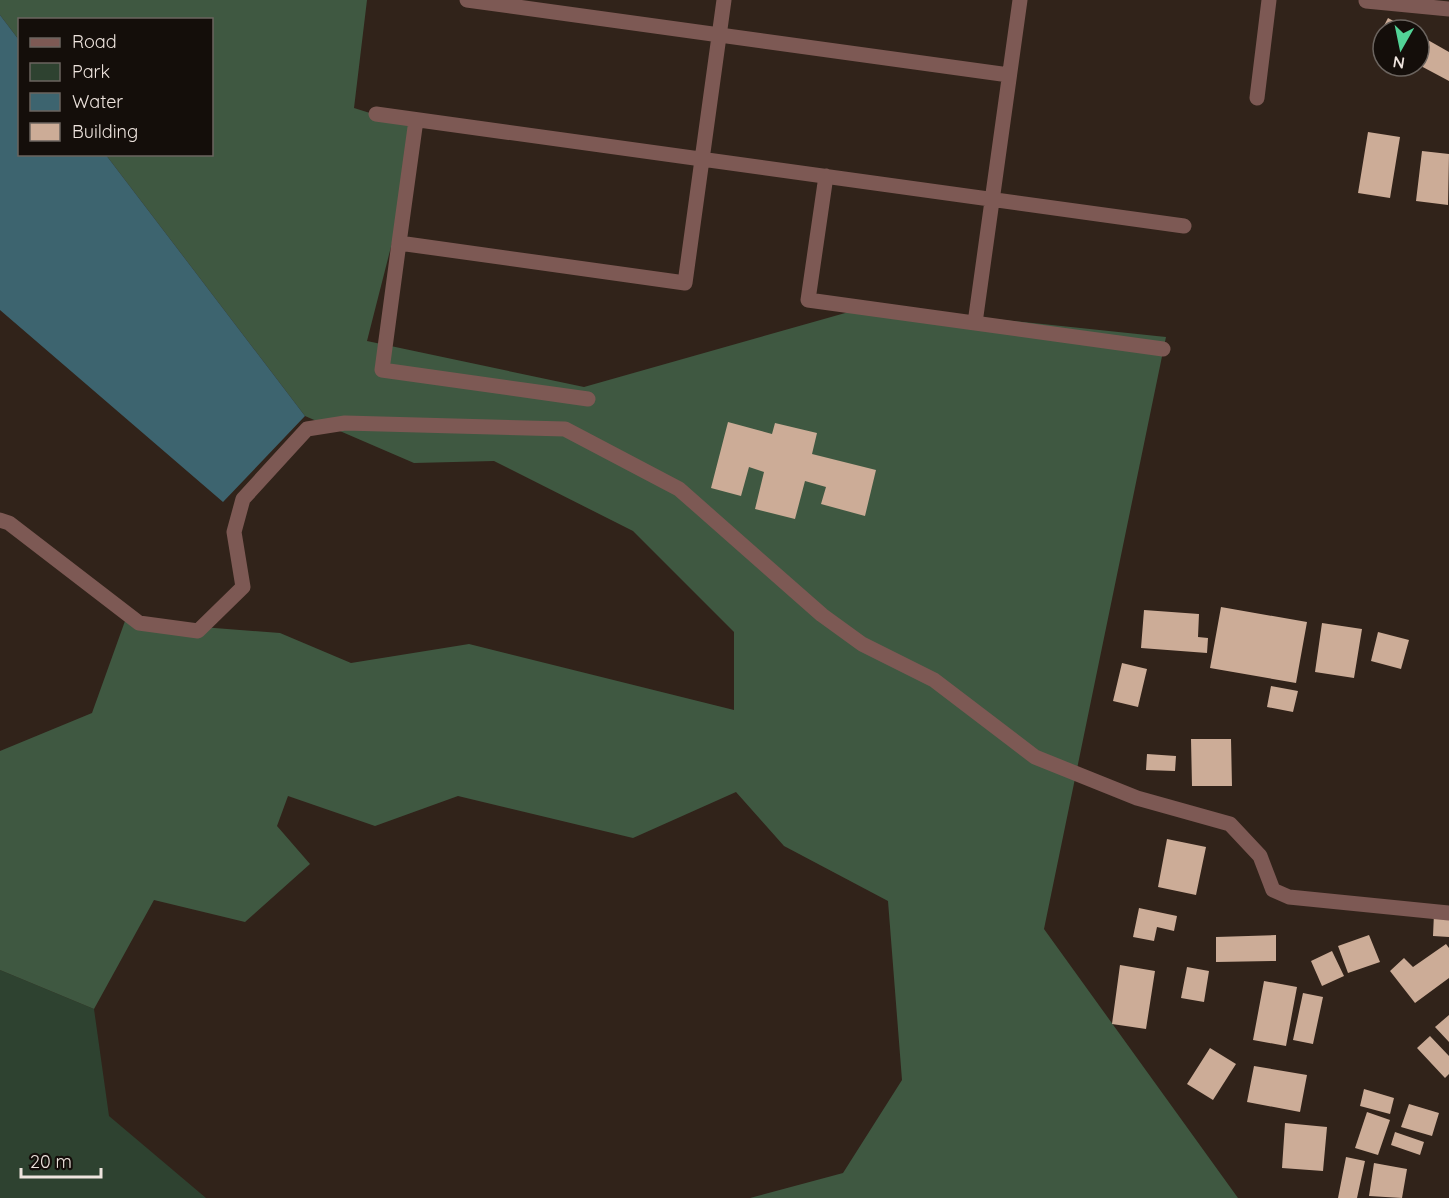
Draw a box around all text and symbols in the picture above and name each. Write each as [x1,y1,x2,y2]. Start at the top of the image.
legend [18,18,213,156]
north arrow [1371,18,1431,78]
text: Road [72,30,117,53]
text: N [1391,52,1406,74]
text: Park [72,60,110,83]
text: Water [72,90,123,113]
text: Building [72,120,138,143]
scale bar [21,1141,100,1179]
text: 20 m [30,1150,72,1173]

